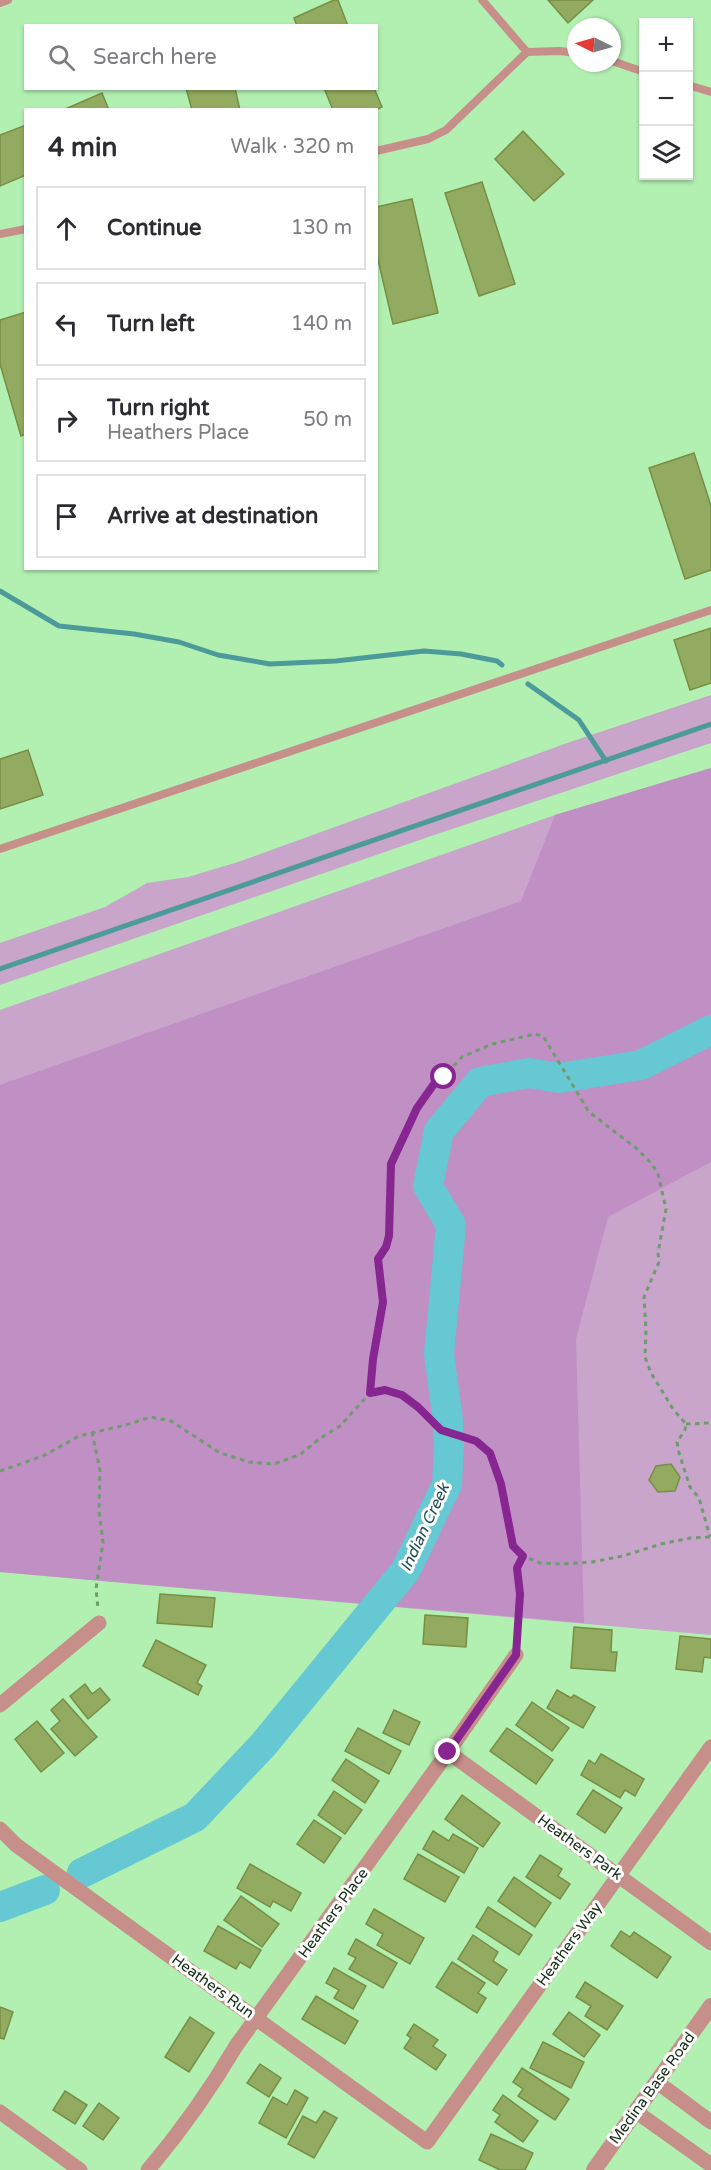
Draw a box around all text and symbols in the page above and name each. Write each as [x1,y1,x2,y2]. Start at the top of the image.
north arrow [567,18,621,72]
map controls [639,18,693,180]
button: + [639,18,693,72]
search box [24,24,378,90]
icon: search [45,41,78,74]
text: Search here [93,44,217,70]
button: − [639,72,693,126]
button: layers [639,126,693,180]
text: 4 min [48,132,117,163]
text: Walk · 320 m [231,135,354,159]
icon: ahead [50,212,83,245]
text: Continue [107,215,202,241]
text: 130 m [291,216,352,240]
icon: left [50,308,83,341]
text: Turn left [107,311,195,337]
text: 140 m [291,312,352,336]
text: Turn right [107,395,209,421]
icon: right [50,404,83,437]
text: 50 m [303,408,352,432]
text: Heathers Place [107,421,249,445]
icon: arrive [50,500,83,533]
text: Arrive at destination [107,503,318,529]
route start [430,1063,456,1089]
water label: Indian Creek [396,1479,455,1575]
route end [434,1738,460,1764]
street label: Heathers Park [534,1810,626,1884]
street label: Heathers Place [294,1865,372,1961]
street label: Heathers Way [533,1899,605,1989]
street label: Heathers Run [168,1950,258,2022]
street label: Medina Base Road [605,2029,699,2147]

